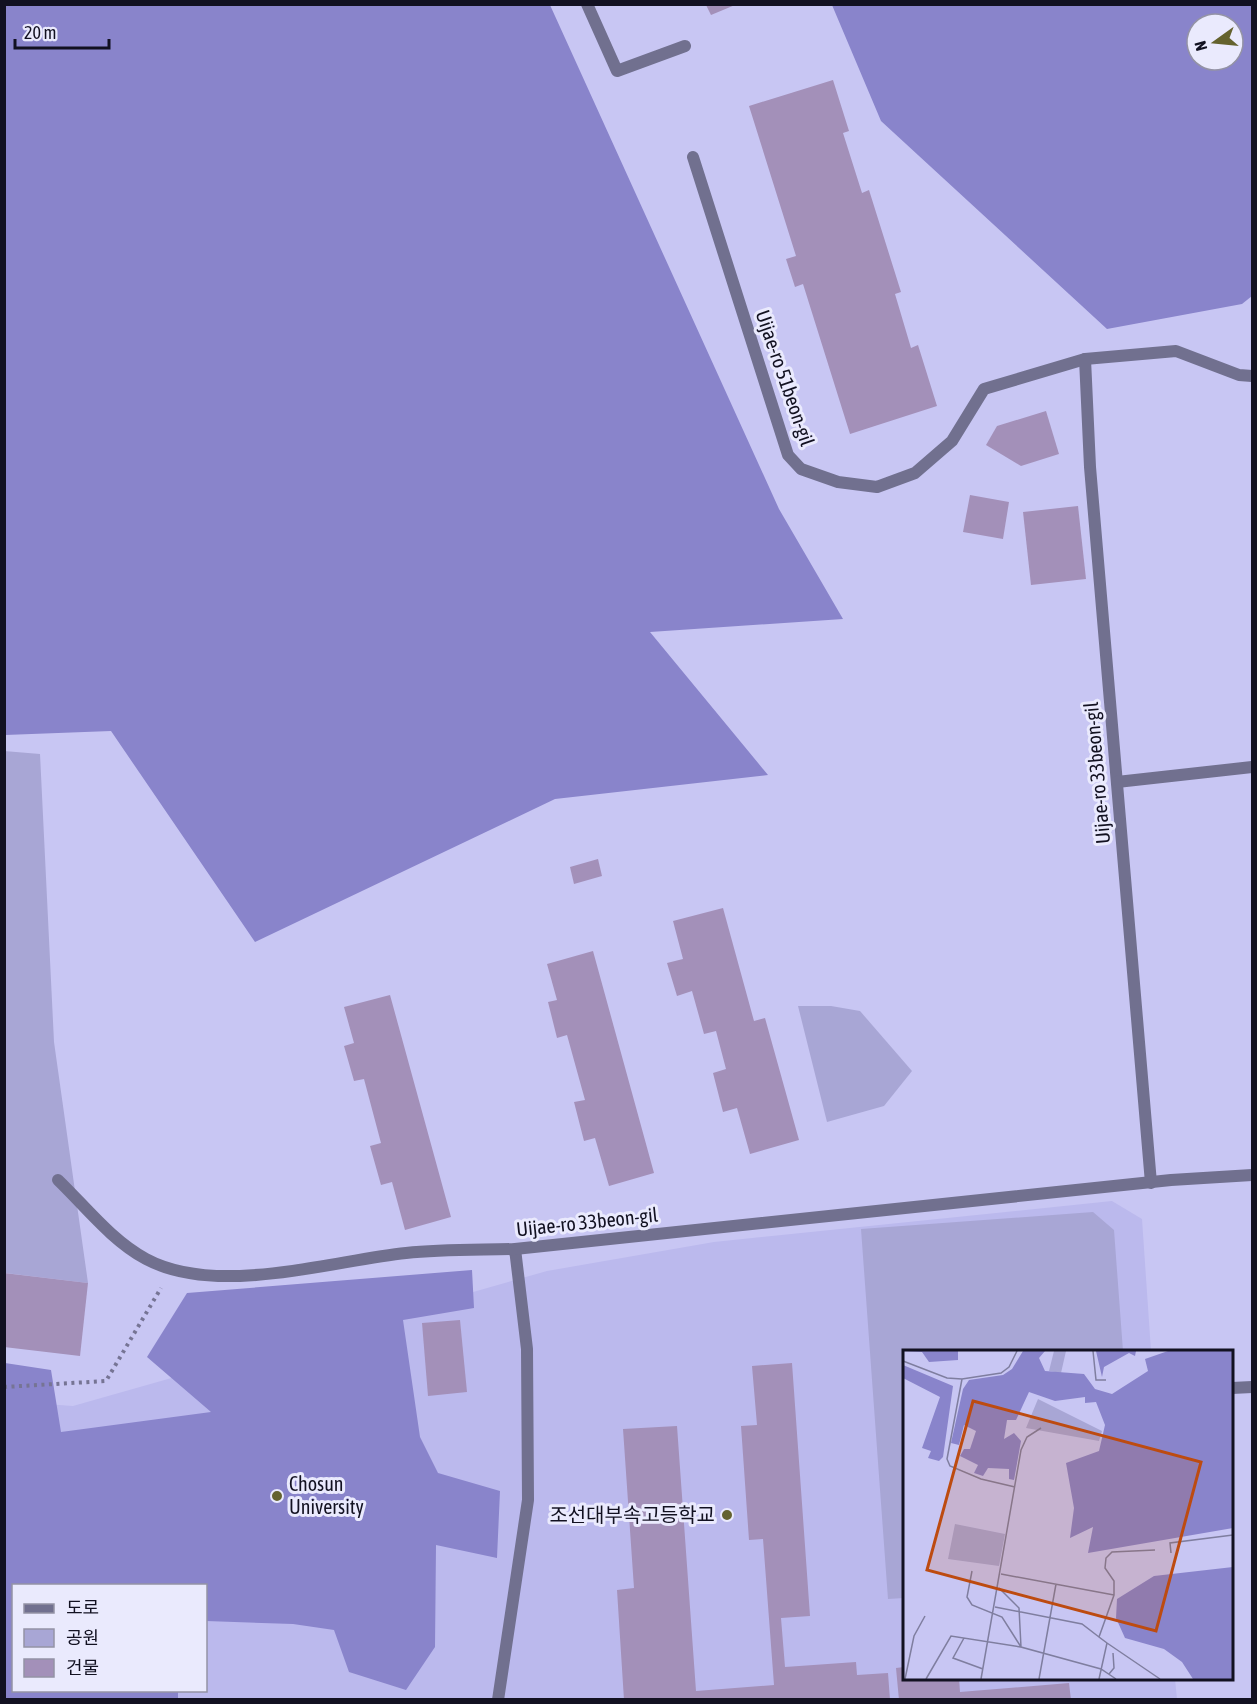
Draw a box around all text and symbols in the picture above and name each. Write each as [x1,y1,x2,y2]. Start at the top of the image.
scale bar [15,12,110,50]
north arrow [1185,12,1245,72]
text: 20 m [24,22,56,43]
text: N [1191,39,1210,53]
street label: Uijae-ro 51beon-gil [751,307,820,450]
street label: Uijae-ro 33beon-gil [1079,700,1114,845]
street label: Uijae-ro 33beon-gil [515,1203,660,1240]
inset map [903,1350,1233,1680]
place label: Chosun University [289,1472,364,1518]
marker: Chosun University [270,1489,284,1503]
place label: 조선대부속고등학교 [549,1503,715,1526]
marker: 조선대부속고등학교 [720,1508,734,1522]
legend [12,1584,207,1692]
text: 도로 [66,1597,99,1618]
text: 공원 [66,1627,99,1648]
text: 건물 [66,1657,99,1678]

